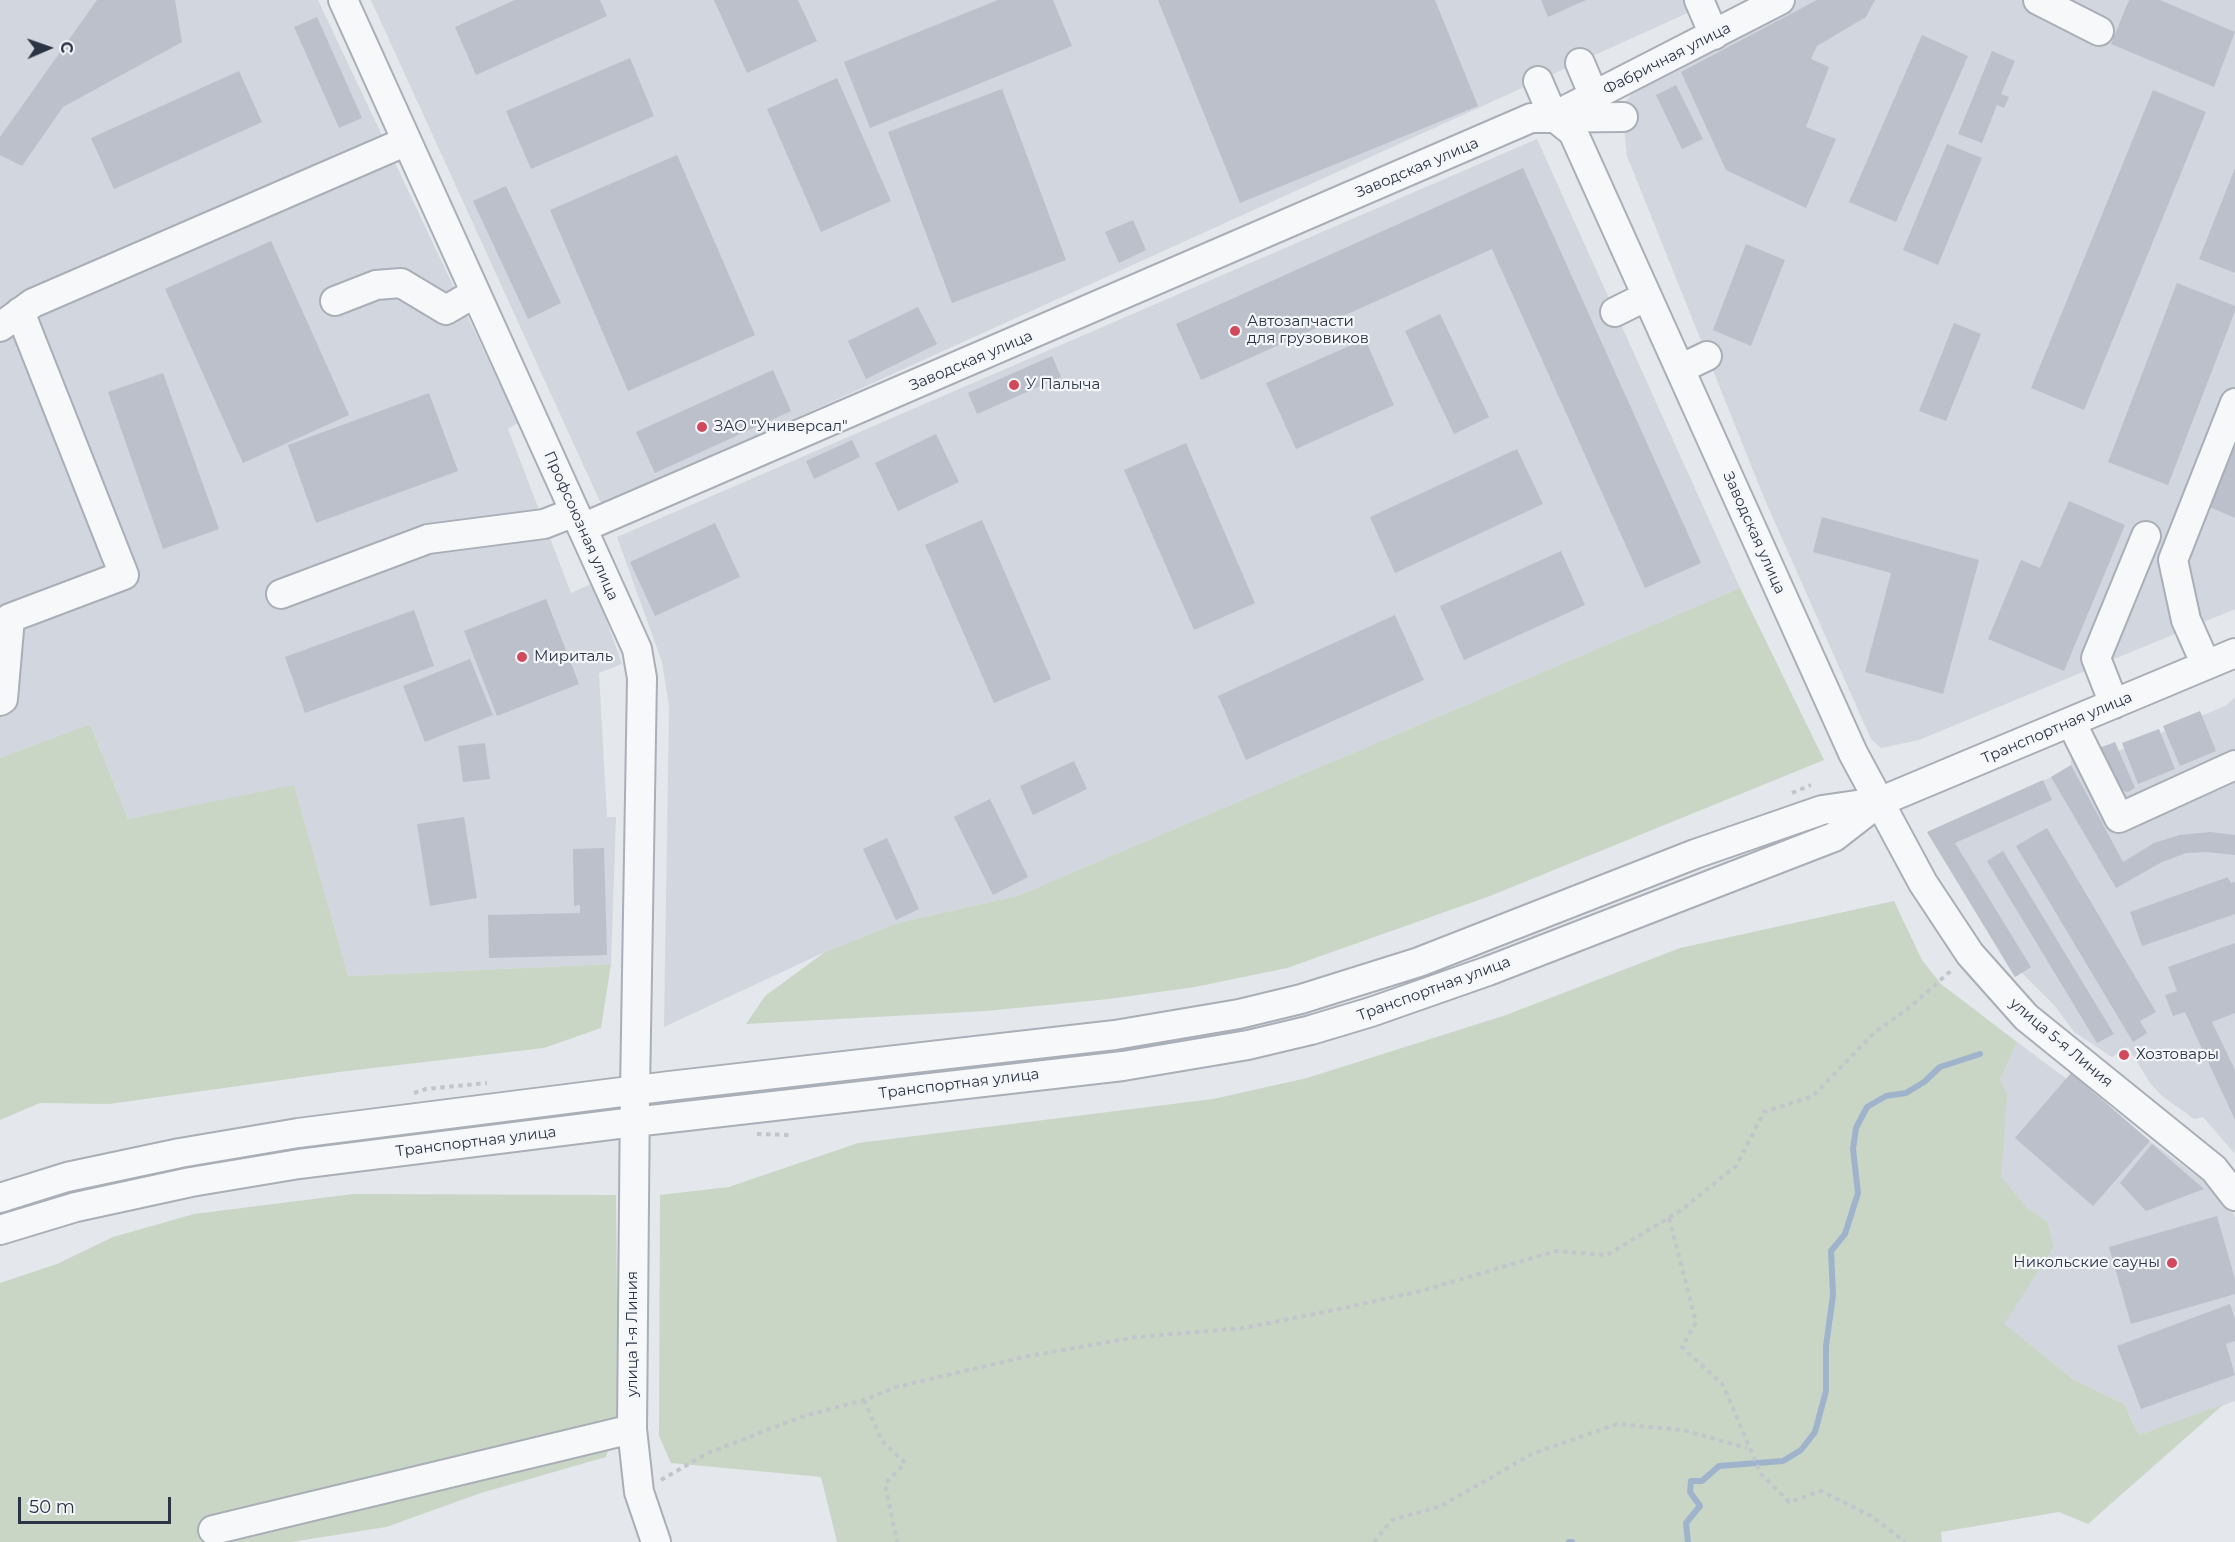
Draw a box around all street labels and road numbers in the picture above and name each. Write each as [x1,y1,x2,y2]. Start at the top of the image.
street label: Фабричная улица [1600,19,1734,99]
street label: Заводская улица [1353,134,1481,202]
street label: Заводская улица [907,327,1035,395]
street label: Профсоюзная улица [540,449,622,603]
street label: Заводская улица [1719,469,1789,597]
street label: Транспортная улица [1979,688,2135,768]
street label: Транспортная улица [1355,953,1513,1025]
street label: улица 5-я Линия [2006,995,2116,1091]
street label: Транспортная улица [878,1065,1040,1103]
street label: Транспортная улица [395,1123,557,1161]
street label: улица 1-я Линия [624,1271,642,1397]

